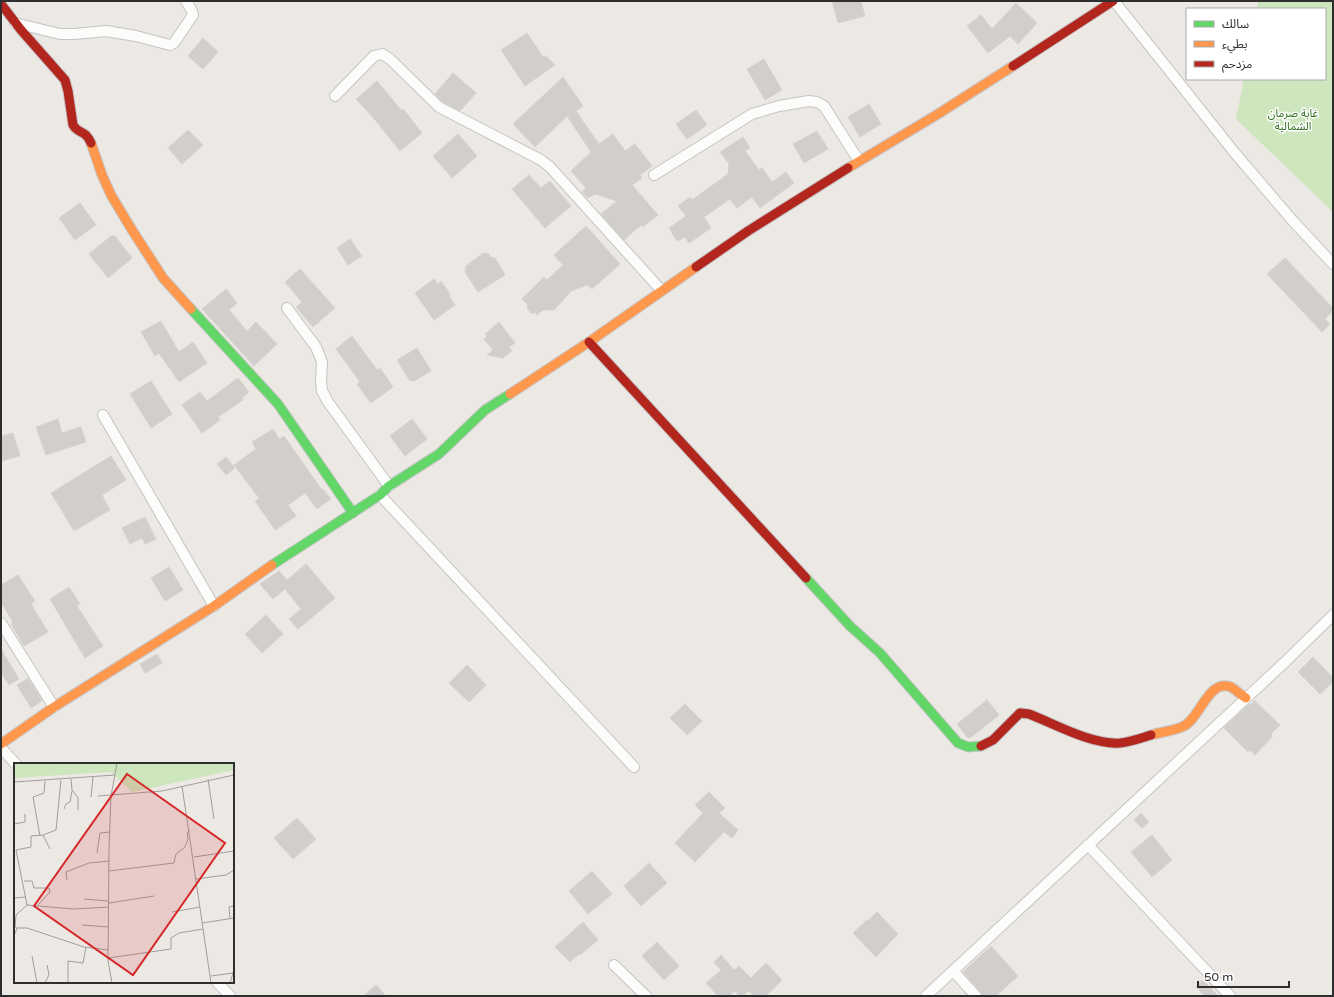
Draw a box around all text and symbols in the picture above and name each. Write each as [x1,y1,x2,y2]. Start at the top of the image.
legend [1186,8,1326,80]
text: سالك [1222,17,1249,31]
text: بطيء [1222,37,1248,54]
text: مزدحم [1222,57,1252,73]
park label: غابة صرمان الشمالية [1268,107,1319,133]
inset map [14,763,234,983]
scale bar [1198,963,1289,989]
text: 50 m [1204,970,1233,984]

